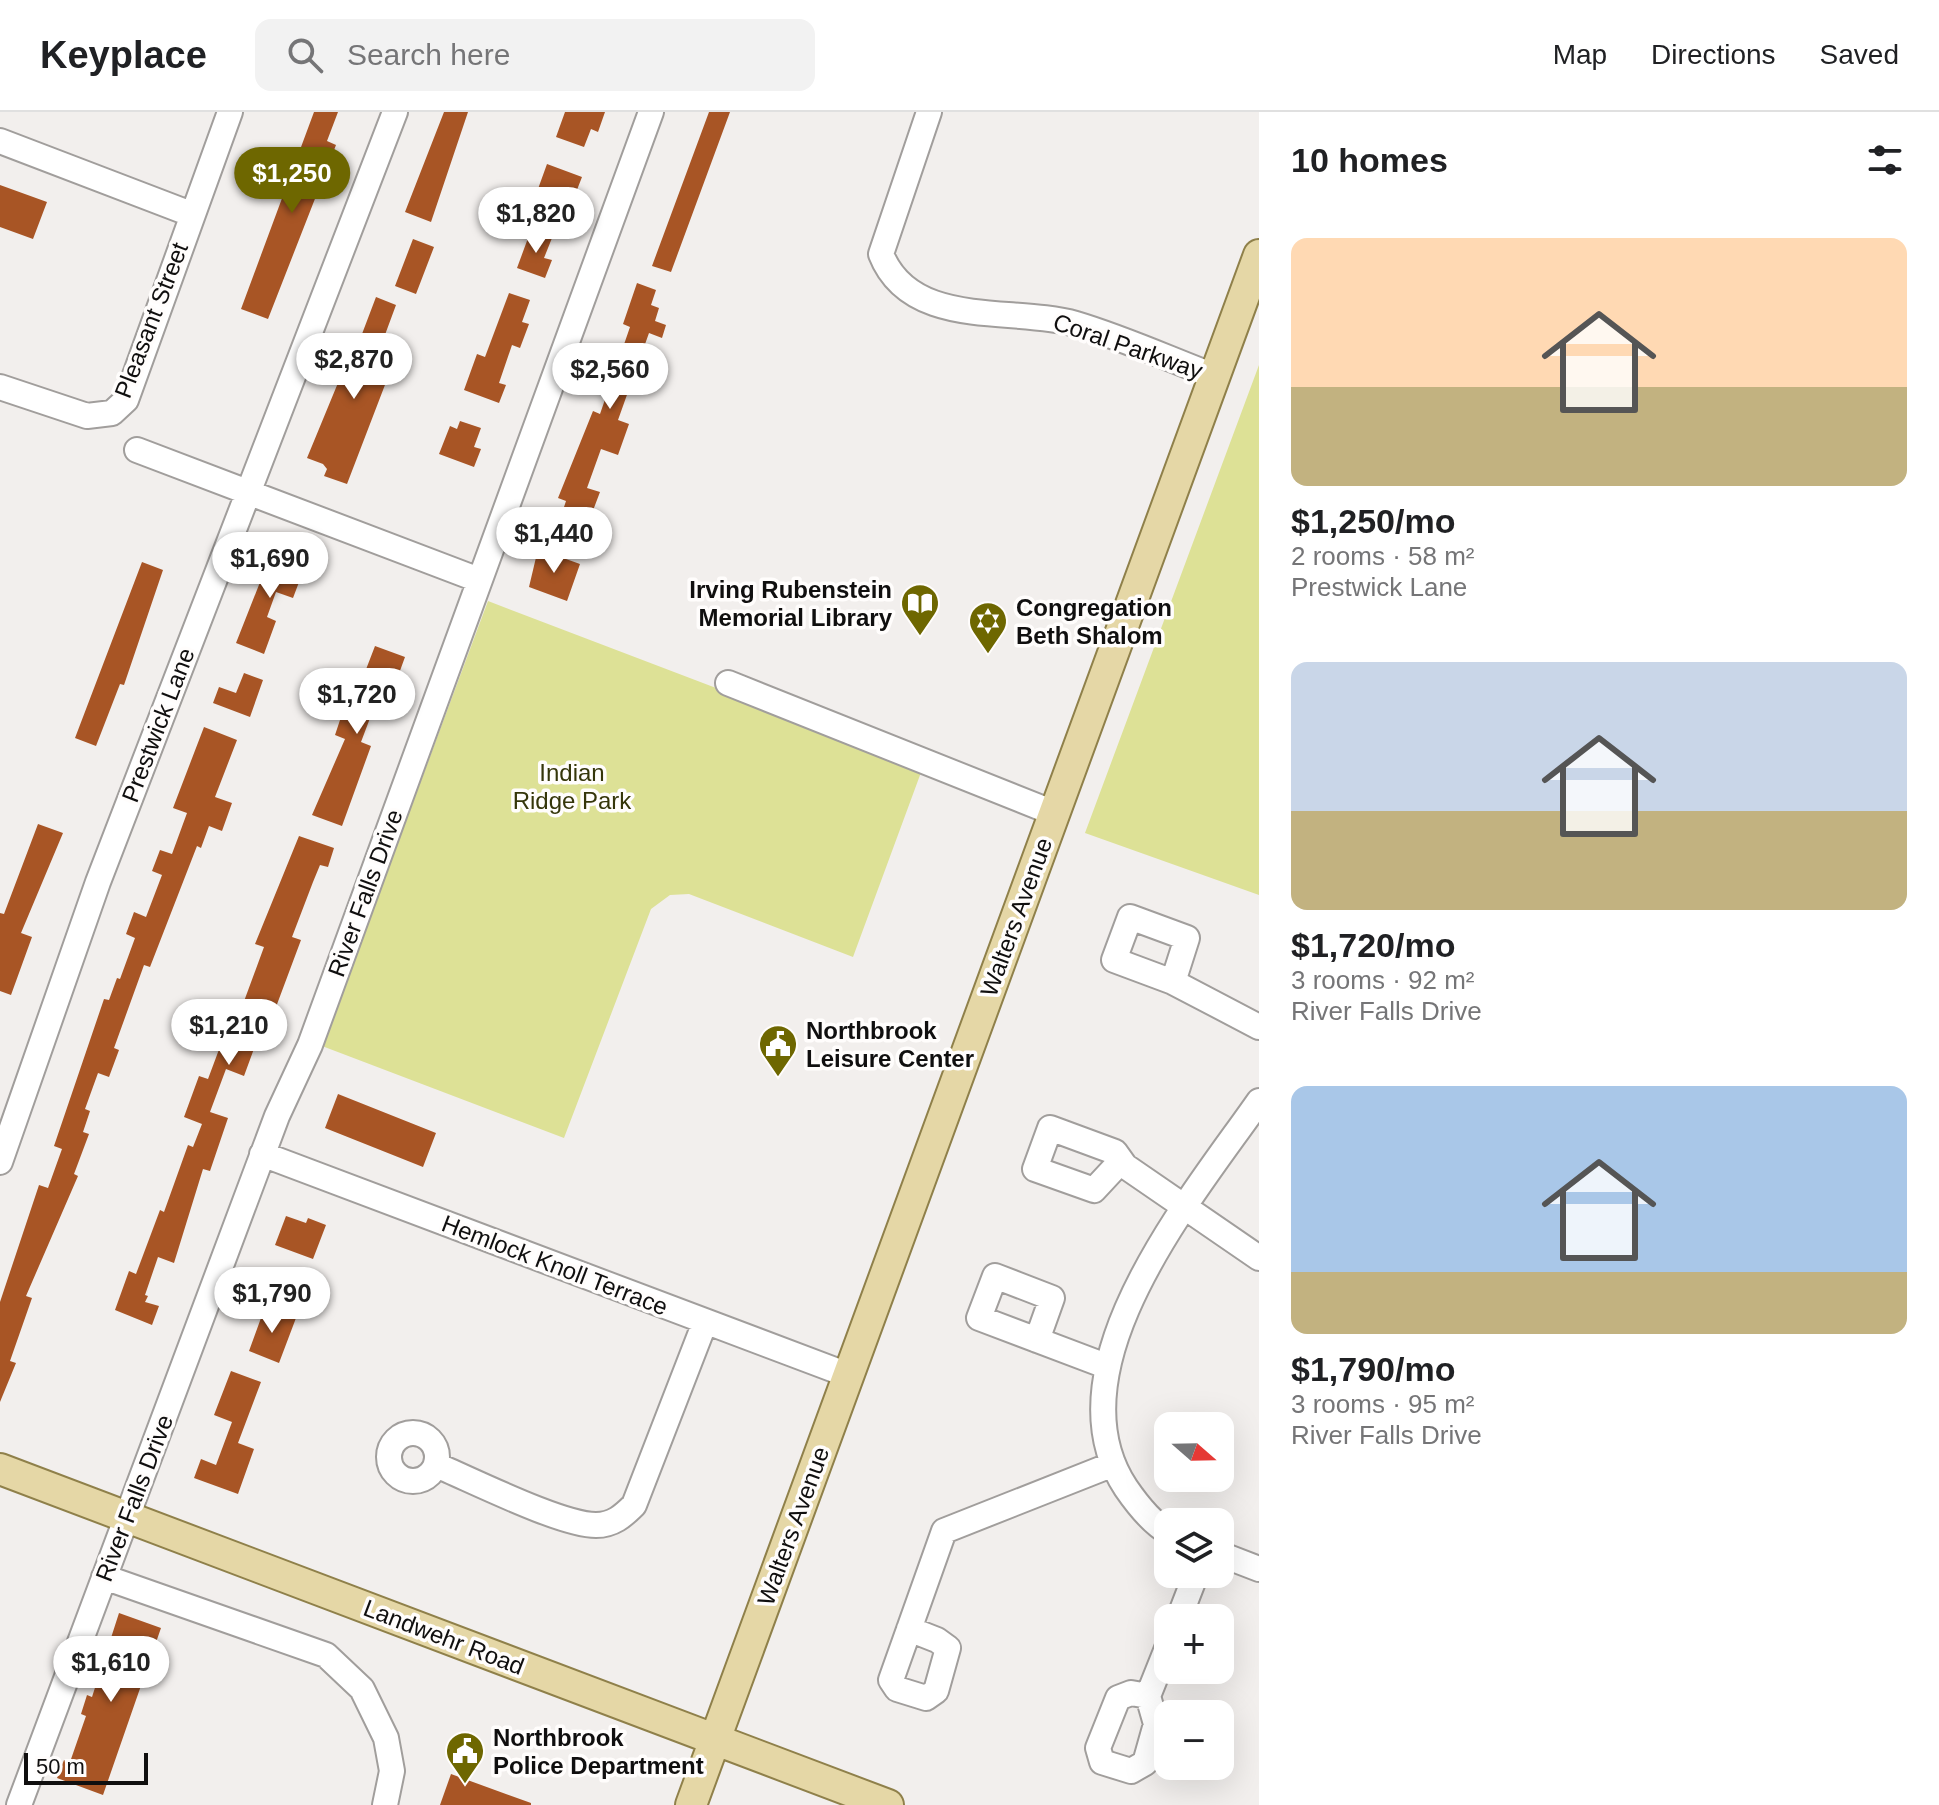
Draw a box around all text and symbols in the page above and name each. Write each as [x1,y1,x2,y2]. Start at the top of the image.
search box [255,19,815,91]
icon: search [283,33,327,77]
text: Keyplace [40,34,207,76]
text: Search here [347,38,510,71]
text: Map [1553,39,1607,70]
text: Directions [1651,39,1776,70]
text: Saved [1820,39,1899,70]
icon: filters [1863,138,1907,182]
text: 10 homes [1291,141,1448,179]
pin: $1,250 [227,147,357,215]
text: $1,250 [252,158,332,188]
pin: $1,820 [471,187,601,255]
text: $1,820 [496,198,576,228]
street label: Pleasant Street [109,238,193,401]
icon: home [1527,290,1671,434]
street label: Coral Parkway [1050,308,1206,384]
pin: $2,870 [289,333,419,401]
pin: $2,560 [545,343,675,411]
text: $2,870 [314,344,394,374]
text: $2,560 [570,354,650,384]
text: $1,250/mo [1291,502,1455,540]
pin: $1,440 [489,507,619,575]
text: $1,440 [514,518,594,548]
pin: $1,690 [205,532,335,600]
text: 2 rooms · 58 m² [1291,541,1475,571]
text: $1,690 [230,543,310,573]
text: Prestwick Lane [1291,572,1467,602]
place label: Irving Rubenstein Memorial Library [689,576,893,631]
library icon: Irving Rubenstein Memorial Library [899,582,941,637]
place label: Congregation Beth Shalom [1016,594,1172,649]
synagogue icon: Congregation Beth Shalom [967,600,1009,655]
street label: Prestwick Lane [116,644,200,806]
pin: $1,720 [292,668,422,736]
text: $1,720 [317,679,397,709]
icon: home [1527,714,1671,858]
park label: Indian Ridge Park [513,759,632,814]
street label: River Falls Drive [322,806,408,980]
street label: Walters Avenue [975,834,1057,1000]
text: $1,720/mo [1291,926,1455,964]
text: 3 rooms · 92 m² [1291,965,1475,995]
text: River Falls Drive [1291,996,1482,1026]
pin: $1,210 [164,999,294,1067]
text: $1,210 [189,1010,269,1040]
place label: Northbrook Leisure Center [806,1017,974,1072]
public building icon: Northbrook Leisure Center [757,1023,799,1078]
icon: home [1527,1138,1671,1282]
street label: Hemlock Knoll Terrace [438,1209,672,1321]
pin: $1,790 [207,1267,337,1335]
text: $1,790 [232,1278,312,1308]
text: $1,790/mo [1291,1350,1455,1388]
text: 3 rooms · 95 m² [1291,1389,1475,1419]
street label: River Falls Drive [90,1411,178,1585]
north arrow [1154,1412,1234,1492]
map controls [1154,1412,1234,1780]
text: River Falls Drive [1291,1420,1482,1450]
street label: Walters Avenue [752,1443,834,1609]
button: layers [1154,1508,1234,1588]
street label: Landwehr Road [360,1594,528,1680]
button: + [1154,1604,1234,1684]
pin: $1,610 [46,1636,176,1704]
text: $1,610 [71,1647,151,1677]
button: − [1154,1700,1234,1780]
place label: Northbrook Police Department [493,1724,704,1779]
public building icon: Northbrook Police Department [444,1730,486,1785]
scale bar [24,1749,148,1785]
text: 50 m [36,1754,85,1779]

